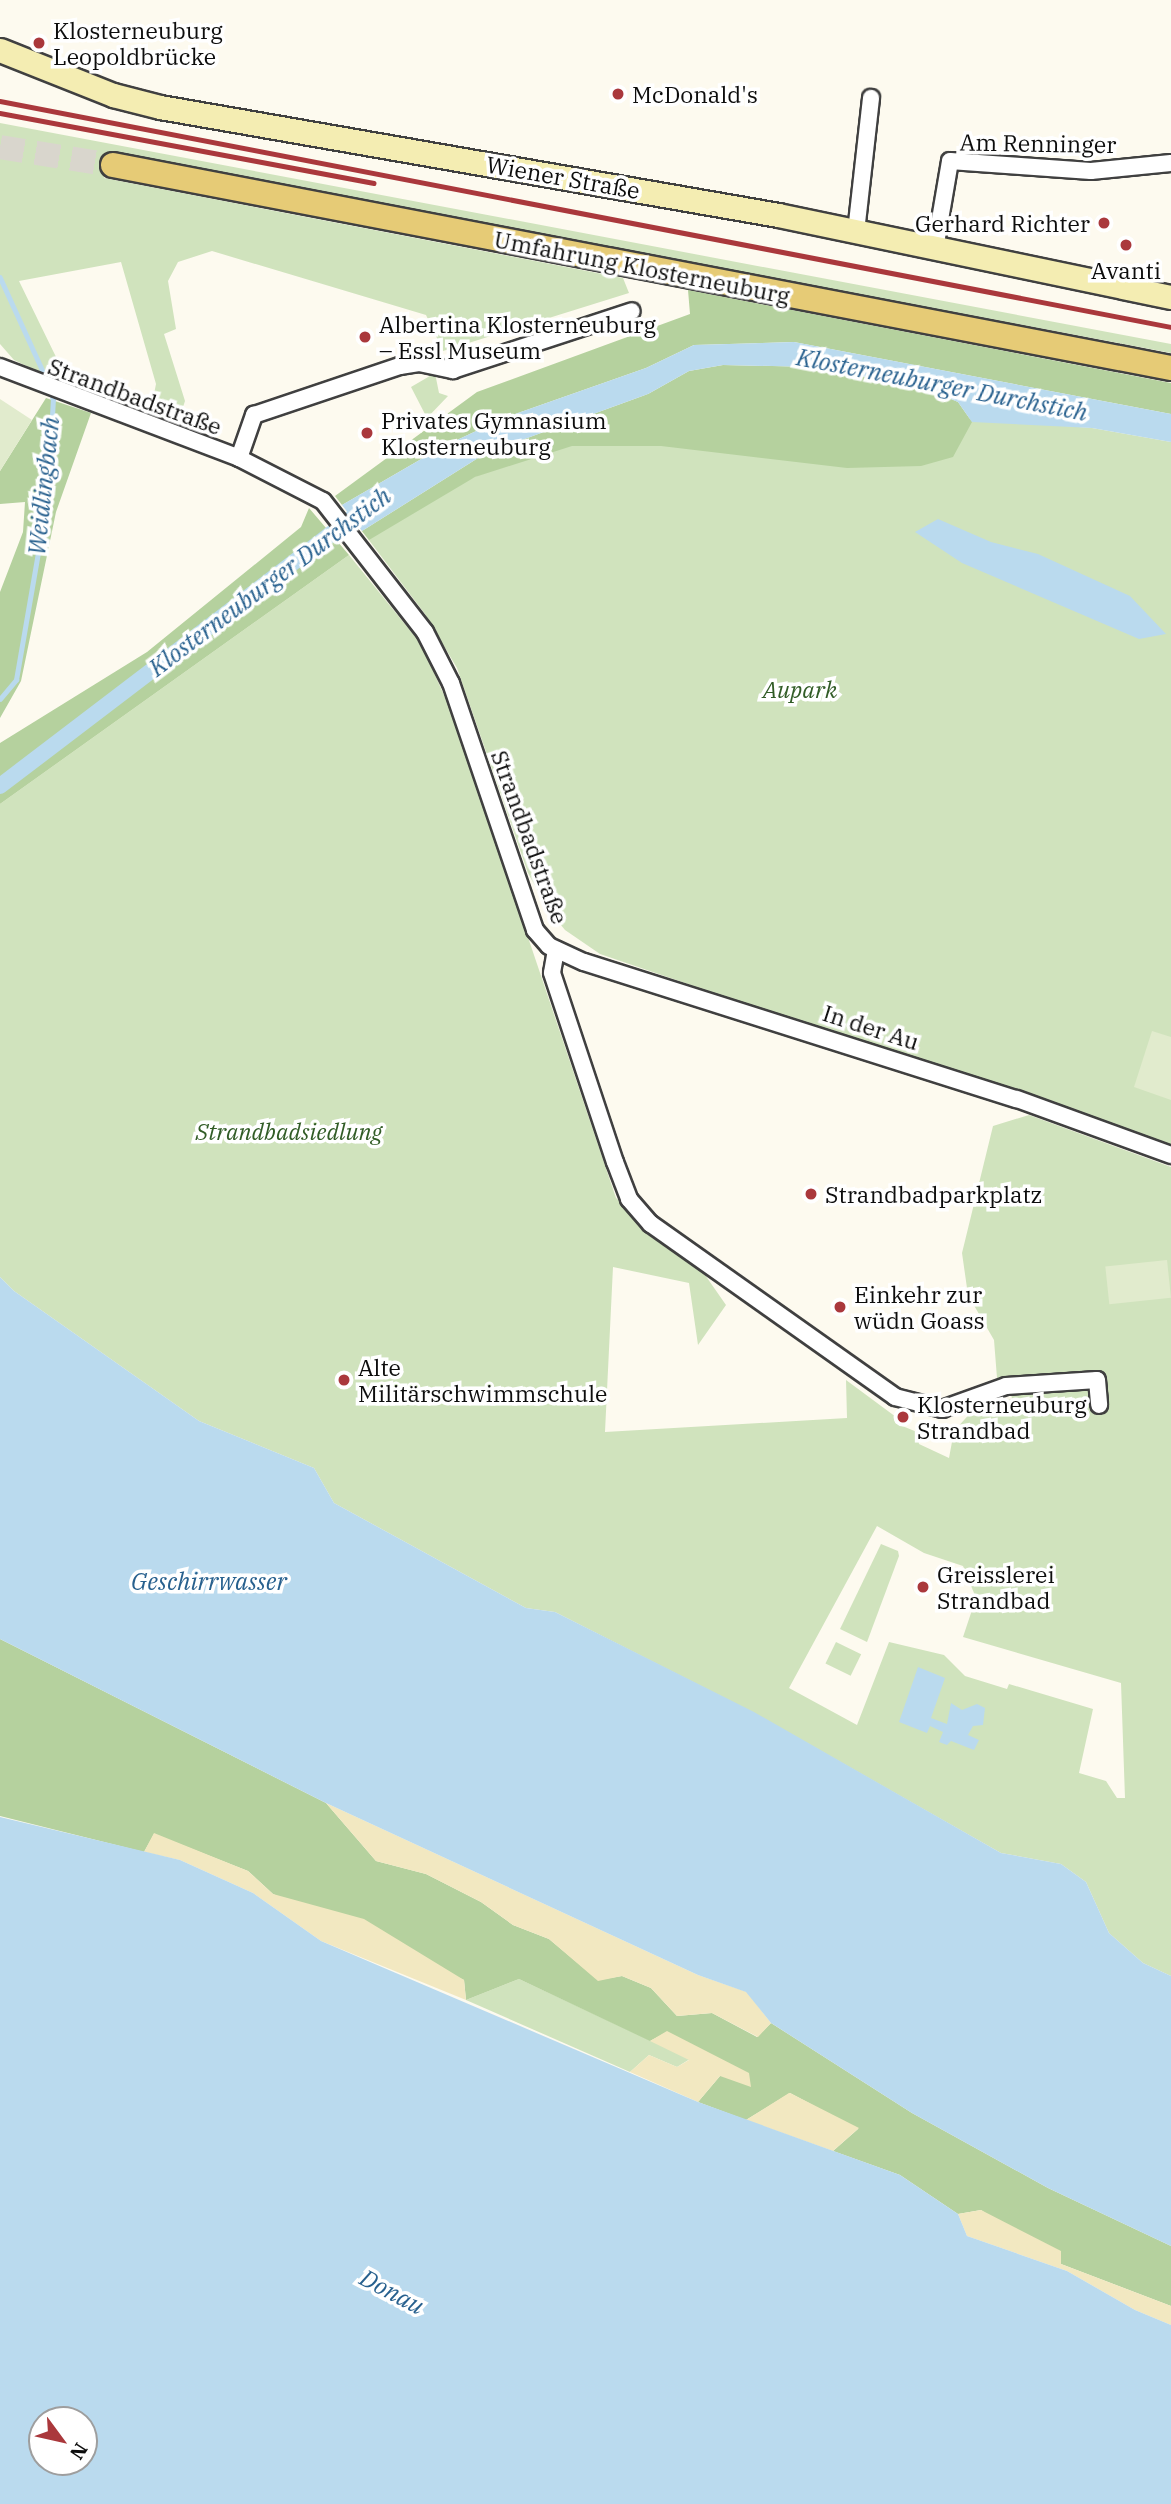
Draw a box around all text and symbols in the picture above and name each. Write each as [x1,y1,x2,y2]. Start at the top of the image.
place label: Klosterneuburg Leopoldbrücke [53,16,223,70]
marker: Klosterneuburg Leopoldbrücke [31,35,47,51]
place label: McDonald's [632,80,758,108]
marker: McDonald's [610,86,626,102]
street label: Am Renninger [959,128,1117,158]
street label: Wiener Straße [484,150,642,204]
place label: Gerhard Richter [915,209,1090,237]
marker: Gerhard Richter [1096,215,1112,231]
street label: Umfahrung Klosterneuburg [492,225,792,309]
marker: Avanti [1118,237,1134,253]
place label: Avanti [1091,256,1161,284]
place label: Albertina Klosterneuburg – Essl Museum [379,310,656,364]
marker: Albertina Klosterneuburg – Essl Museum [357,329,373,345]
water label: Klosterneuburger Durchstich [794,343,1090,427]
street label: Strandbadstraße [44,352,226,440]
place label: Privates Gymnasium Klosterneuburg [381,406,607,460]
water label: Weidlingbach [22,415,66,557]
marker: Privates Gymnasium Klosterneuburg [359,425,375,441]
water label: Klosterneuburger Durchstich [143,482,397,682]
park label: Aupark [763,675,837,703]
street label: Strandbadstraße [486,746,574,928]
street label: In der Au [819,999,923,1055]
park label: Strandbadsiedlung [196,1117,382,1145]
place label: Strandbadparkplatz [825,1180,1042,1208]
marker: Strandbadparkplatz [803,1186,819,1202]
place label: Einkehr zur wüdn Goass [854,1280,985,1334]
marker: Einkehr zur wüdn Goass [832,1299,848,1315]
place label: Alte Militärschwimmschule [358,1353,607,1407]
marker: Alte Militärschwimmschule [336,1372,352,1388]
place label: Klosterneuburg Strandbad [917,1390,1087,1444]
marker: Klosterneuburg Strandbad [895,1409,911,1425]
place label: Greisslerei Strandbad [937,1560,1055,1614]
water label: Geschirrwasser [131,1568,287,1596]
marker: Greisslerei Strandbad [915,1579,931,1595]
water label: Donau [355,2263,429,2321]
north arrow [28,2406,98,2476]
text: N [65,2439,93,2464]

